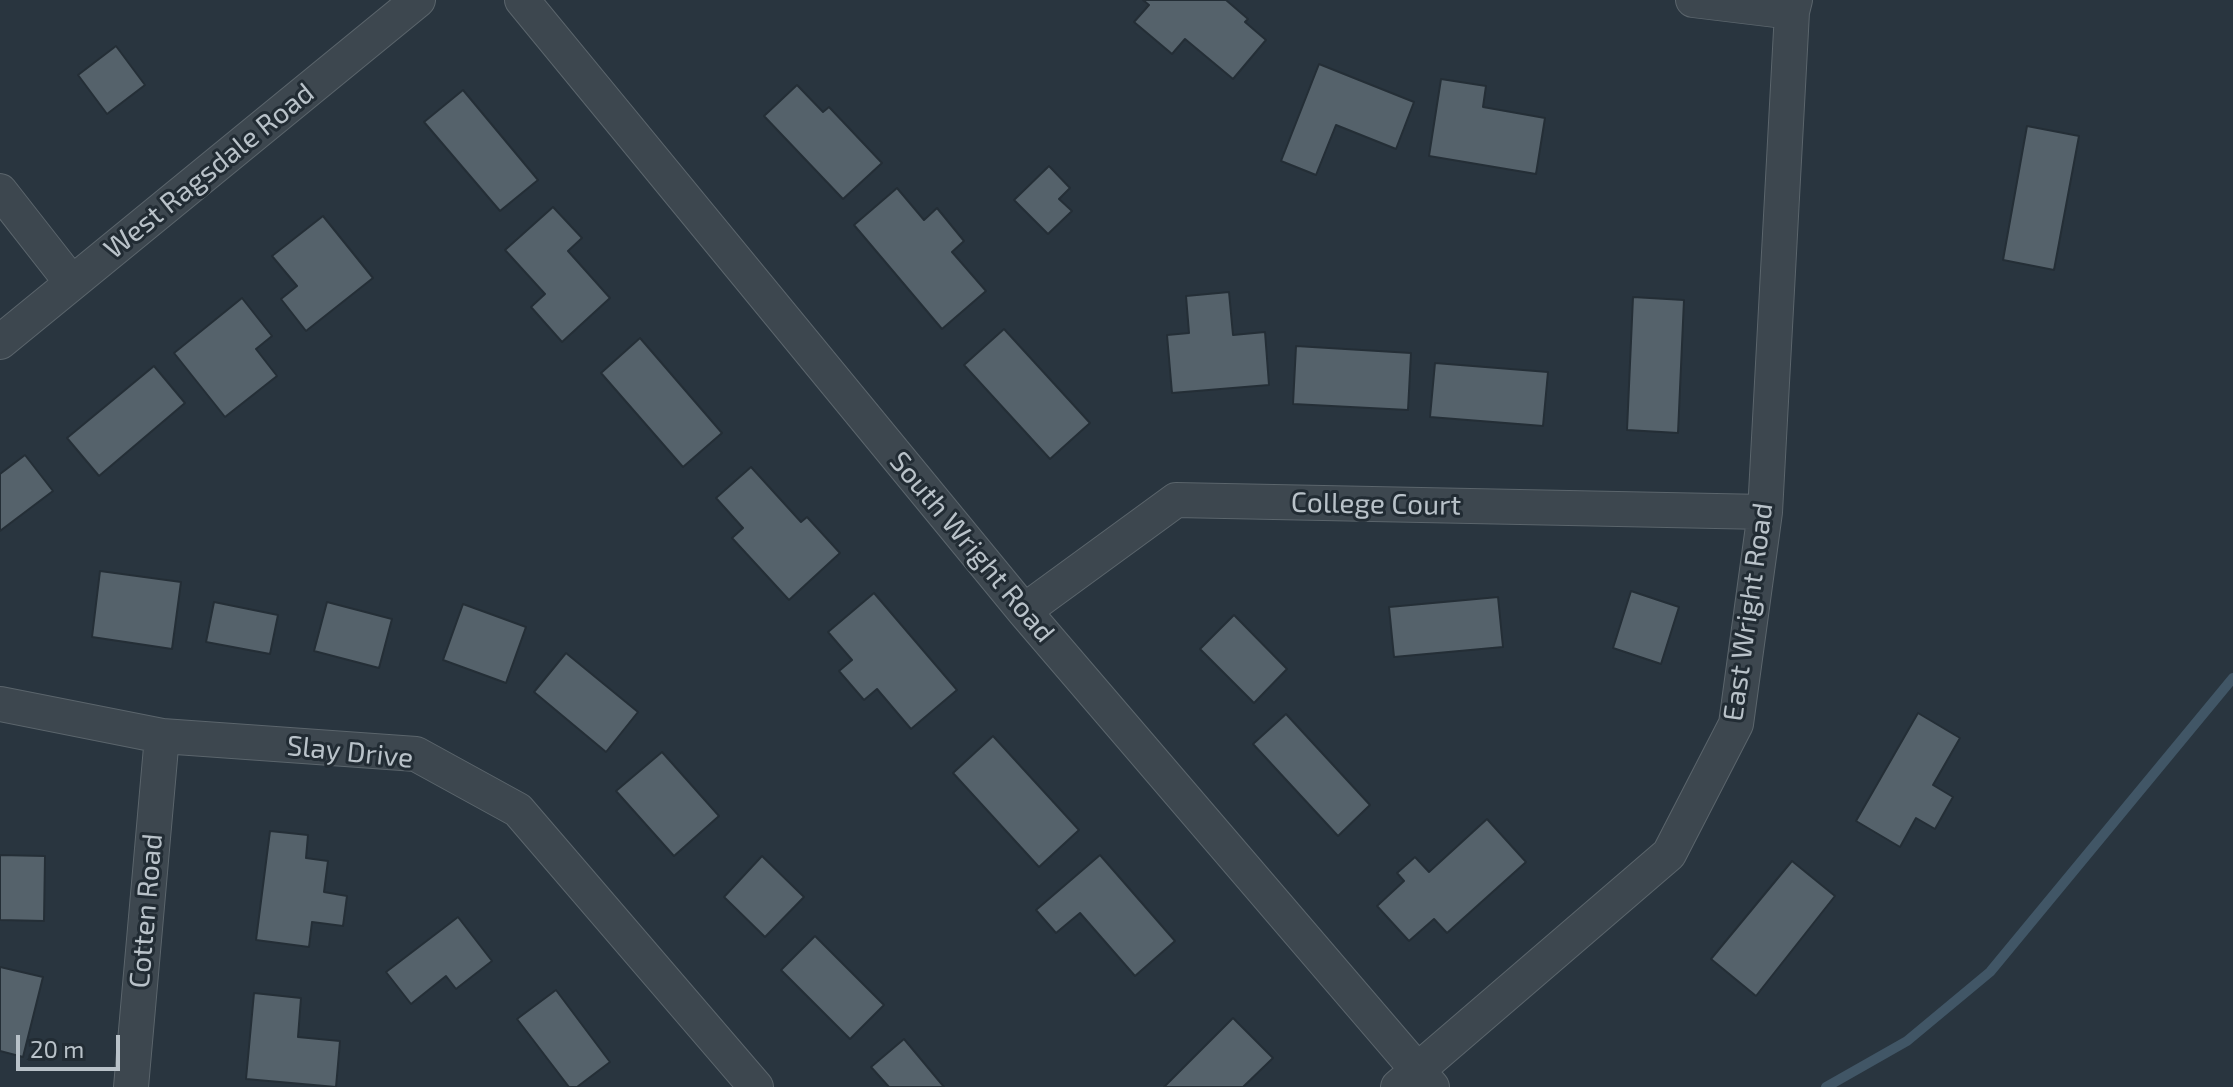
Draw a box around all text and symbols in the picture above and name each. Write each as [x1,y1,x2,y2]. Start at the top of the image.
street label: West Ragsdale Road [97,76,321,266]
street label: South Wright Road [883,445,1061,649]
street label: College Court [1291,486,1461,522]
street label: East Wright Road [1716,501,1780,723]
street label: Slay Drive [285,729,415,775]
street label: Cotten Road [123,832,169,990]
scale bar [20,1019,124,1069]
text: 20 m [30,1034,84,1063]

